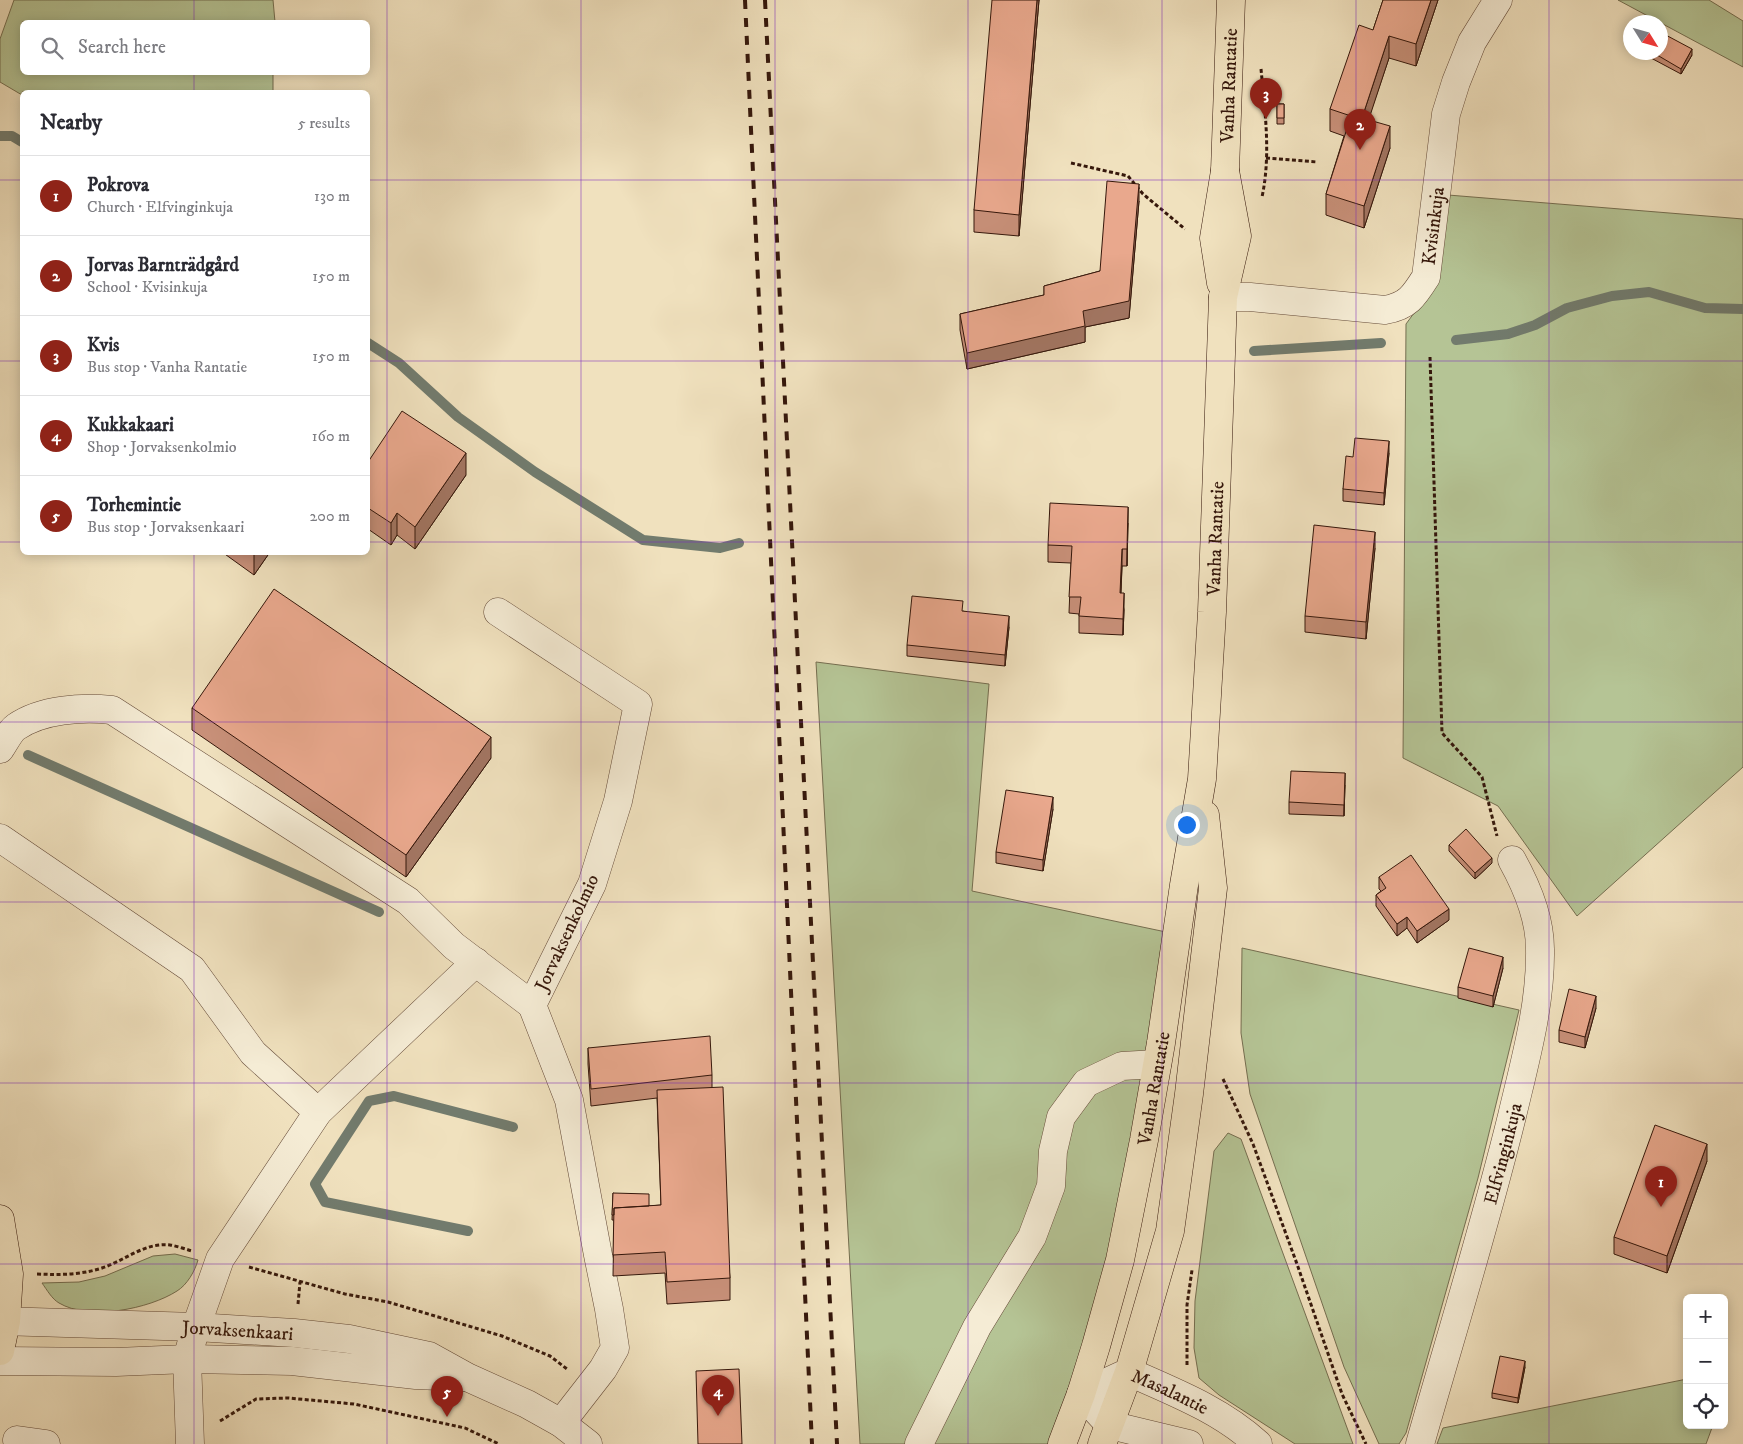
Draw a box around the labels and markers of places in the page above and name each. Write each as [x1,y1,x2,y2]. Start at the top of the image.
pin: 3 [1250,78,1282,119]
pin: 2 [1344,109,1376,150]
pin: 1 [1645,1166,1677,1207]
pin: 4 [702,1375,734,1416]
pin: 5 [431,1376,463,1417]

